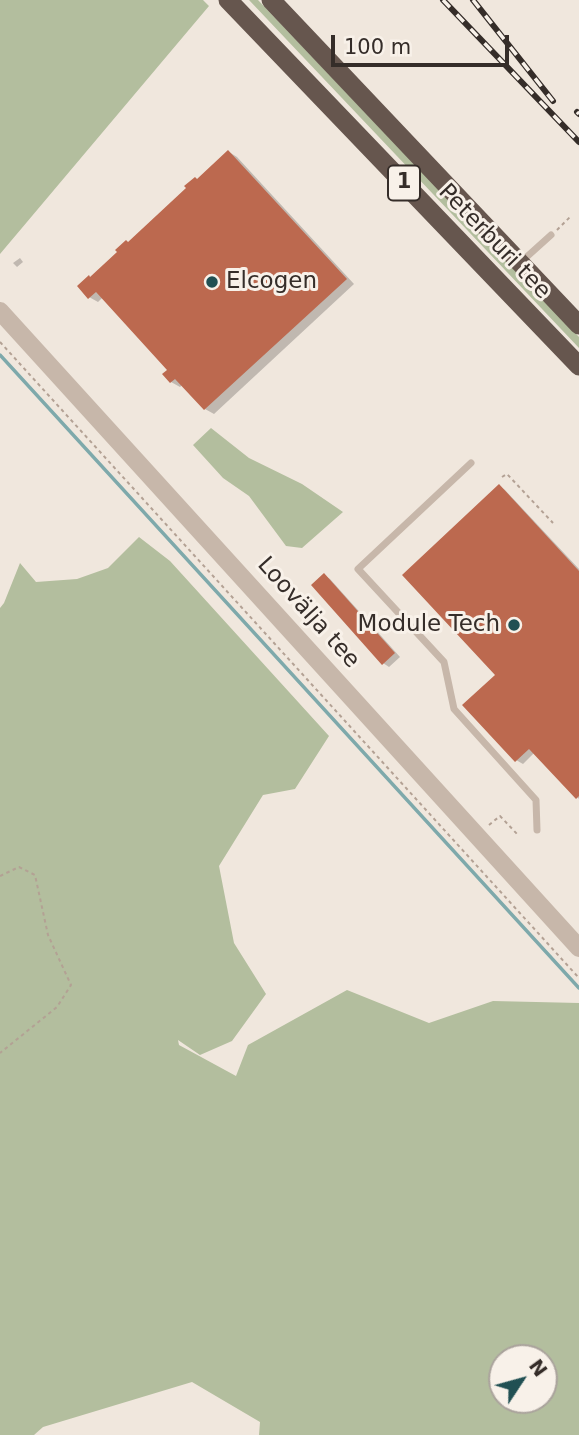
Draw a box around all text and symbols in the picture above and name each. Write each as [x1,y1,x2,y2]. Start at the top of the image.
scale bar [334,21,512,65]
text: 100 m [344,35,411,59]
road number: 1 [388,166,420,200]
street label: Peterburi tee [432,179,556,305]
place label: Elcogen [226,268,317,296]
marker: Elcogen [204,274,220,290]
street label: Loovälja tee [251,552,365,674]
place label: Module Tech [358,611,500,639]
marker: Module Tech [506,617,522,633]
north arrow [488,1344,558,1414]
text: N [525,1355,552,1381]

